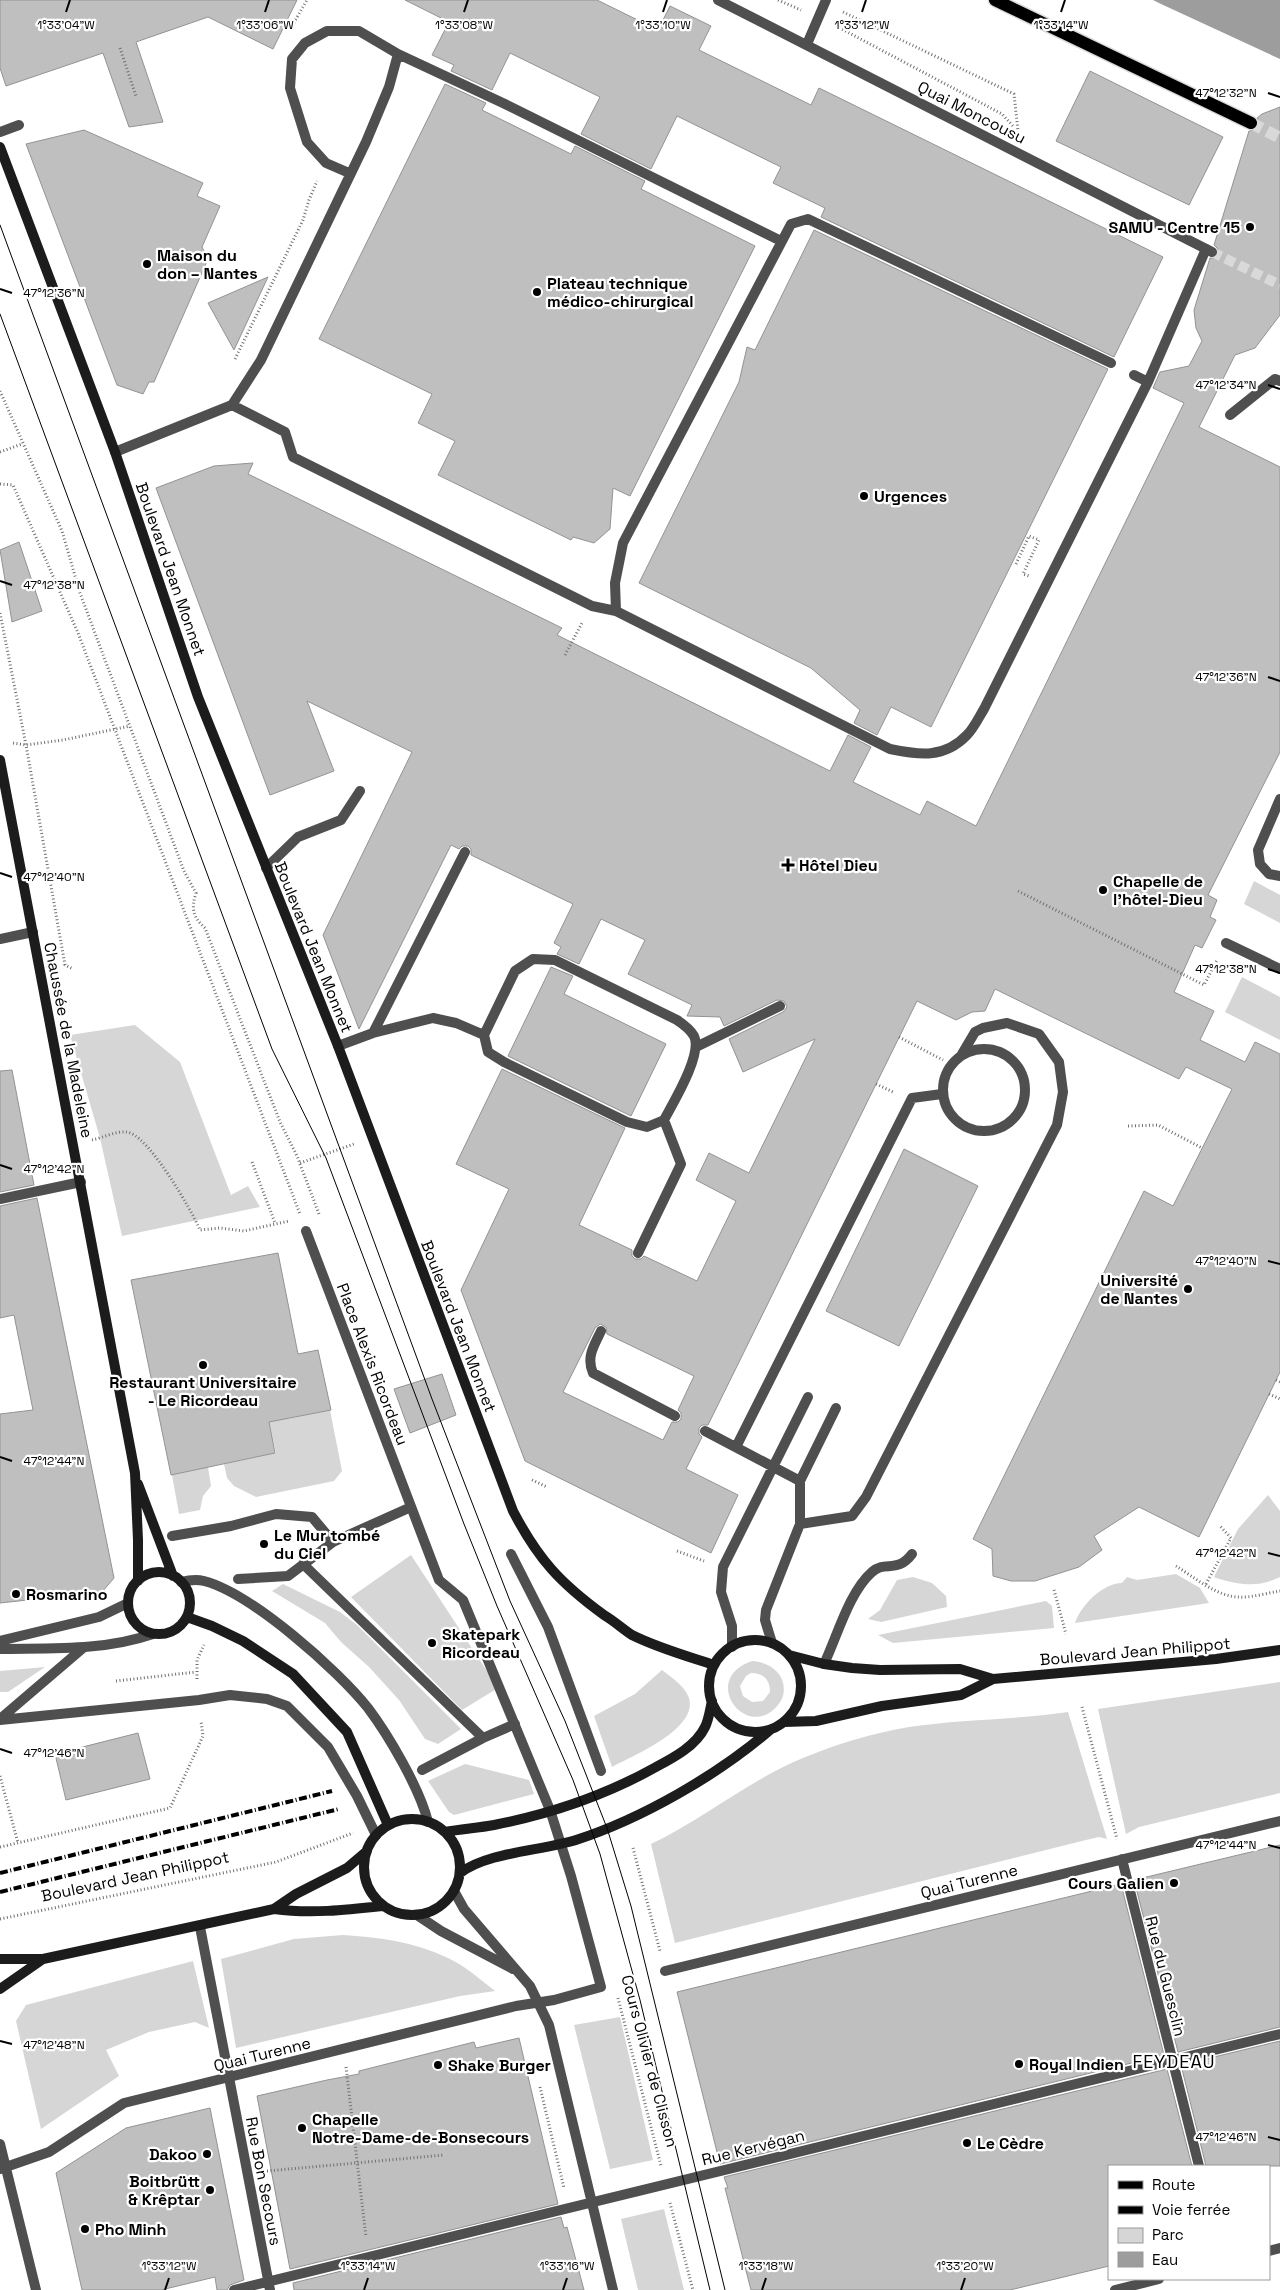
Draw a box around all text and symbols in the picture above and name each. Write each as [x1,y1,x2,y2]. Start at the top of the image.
text: 1°33'04"W [37,17,95,33]
text: 1°33'06"W [236,17,294,33]
text: 1°33'08"W [435,17,493,33]
text: 1°33'10"W [635,17,691,33]
text: 1°33'12"W [835,17,890,33]
text: 1°33'14"W [1034,17,1089,33]
street label: Quai Moncousu [914,76,1029,149]
text: 47°12'32"N [1195,85,1257,101]
place label: SAMU - Centre 15 [1108,217,1240,238]
marker: SAMU - Centre 15 [1244,221,1256,233]
place label: Maison du don – Nantes [157,245,258,284]
marker: Maison du don – Nantes [141,258,153,270]
place label: Plateau technique médico-chirurgical [547,273,694,312]
text: 47°12'36"N [23,285,85,301]
marker: Plateau technique médico-chirurgical [531,286,543,298]
text: 47°12'34"N [1195,377,1257,393]
street label: Boulevard Jean Monnet [131,479,210,659]
place label: Urgences [874,486,947,507]
marker: Urgences [858,490,870,502]
text: 47°12'38"N [23,577,85,593]
text: 47°12'36"N [1195,669,1257,685]
place label: Hôtel Dieu [799,855,878,876]
marker: Hôtel Dieu [781,858,795,872]
street label: Boulevard Jean Monnet [270,859,357,1036]
text: 47°12'40"N [23,869,85,885]
place label: Chapelle de l'hôtel-Dieu [1113,871,1203,910]
marker: Chapelle de l'hôtel-Dieu [1097,884,1109,896]
street label: Chaussée de la Madeleine [39,940,98,1140]
text: 47°12'38"N [1195,961,1257,977]
text: 47°12'42"N [23,1161,85,1177]
street label: Boulevard Jean Monnet [416,1237,501,1415]
text: 47°12'40"N [1195,1253,1257,1269]
place label: Université de Nantes [1100,1270,1178,1309]
street label: Place Alexis Ricordeau [332,1280,413,1448]
marker: Université de Nantes [1182,1283,1194,1295]
marker: Restaurant Universitaire - Le Ricordeau [197,1359,209,1371]
place label: Restaurant Universitaire - Le Ricordeau [109,1372,297,1411]
text: 47°12'44"N [24,1453,84,1469]
place label: Le Mur tombé du Ciel [274,1525,380,1564]
marker: Le Mur tombé du Ciel [258,1538,270,1550]
text: 47°12'42"N [1195,1545,1257,1561]
place label: Rosmarino [26,1584,108,1605]
marker: Rosmarino [10,1588,22,1600]
place label: Skatepark Ricordeau [442,1624,520,1663]
street label: Boulevard Jean Philippot [1039,1633,1231,1670]
marker: Skatepark Ricordeau [426,1637,438,1649]
text: 47°12'46"N [23,1745,85,1761]
text: 47°12'44"N [1196,1837,1256,1853]
street label: Boulevard Jean Philippot [39,1846,231,1907]
street label: Quai Turenne [918,1859,1020,1904]
place label: Cours Galien [1068,1873,1164,1894]
marker: Cours Galien [1168,1877,1180,1889]
street label: Rue du Guesclin [1140,1914,1191,2038]
street label: Cours Olivier de Clisson [616,1973,683,2150]
street label: Quai Turenne [211,2032,313,2077]
text: 47°12'48"N [23,2037,85,2053]
district label: FEYDEAU [1133,2050,1216,2073]
place label: Royal Indien [1029,2054,1124,2075]
place label: Shake Burger [448,2055,551,2076]
marker: Royal Indien [1013,2058,1025,2070]
marker: Shake Burger [432,2059,444,2071]
place label: Chapelle Notre-Dame-de-Bonsecours [312,2109,529,2148]
street label: Rue Bon Secours [241,2115,286,2247]
marker: Chapelle Notre-Dame-de-Bonsecours [296,2122,308,2134]
street label: Rue Kervégan [699,2125,807,2170]
text: 47°12'46"N [1195,2129,1257,2145]
place label: Le Cèdre [977,2133,1044,2154]
marker: Le Cèdre [961,2137,973,2149]
place label: Dakoo [149,2144,197,2165]
marker: Dakoo [201,2148,213,2160]
legend [1108,2165,1270,2280]
place label: Boitbrütt & Krêptar [128,2171,200,2210]
text: Route [1152,2175,1196,2194]
marker: Boitbrütt & Krêptar [204,2184,216,2196]
text: Voie ferrée [1152,2200,1230,2219]
place label: Pho Minh [95,2219,166,2240]
marker: Pho Minh [79,2223,91,2235]
text: Parc [1152,2225,1184,2244]
text: Eau [1152,2250,1178,2269]
text: 1°33'12"W [142,2258,197,2274]
text: 1°33'14"W [341,2258,396,2274]
text: 1°33'16"W [539,2258,595,2274]
text: 1°33'18"W [738,2258,794,2274]
text: 1°33'20"W [936,2258,994,2274]

